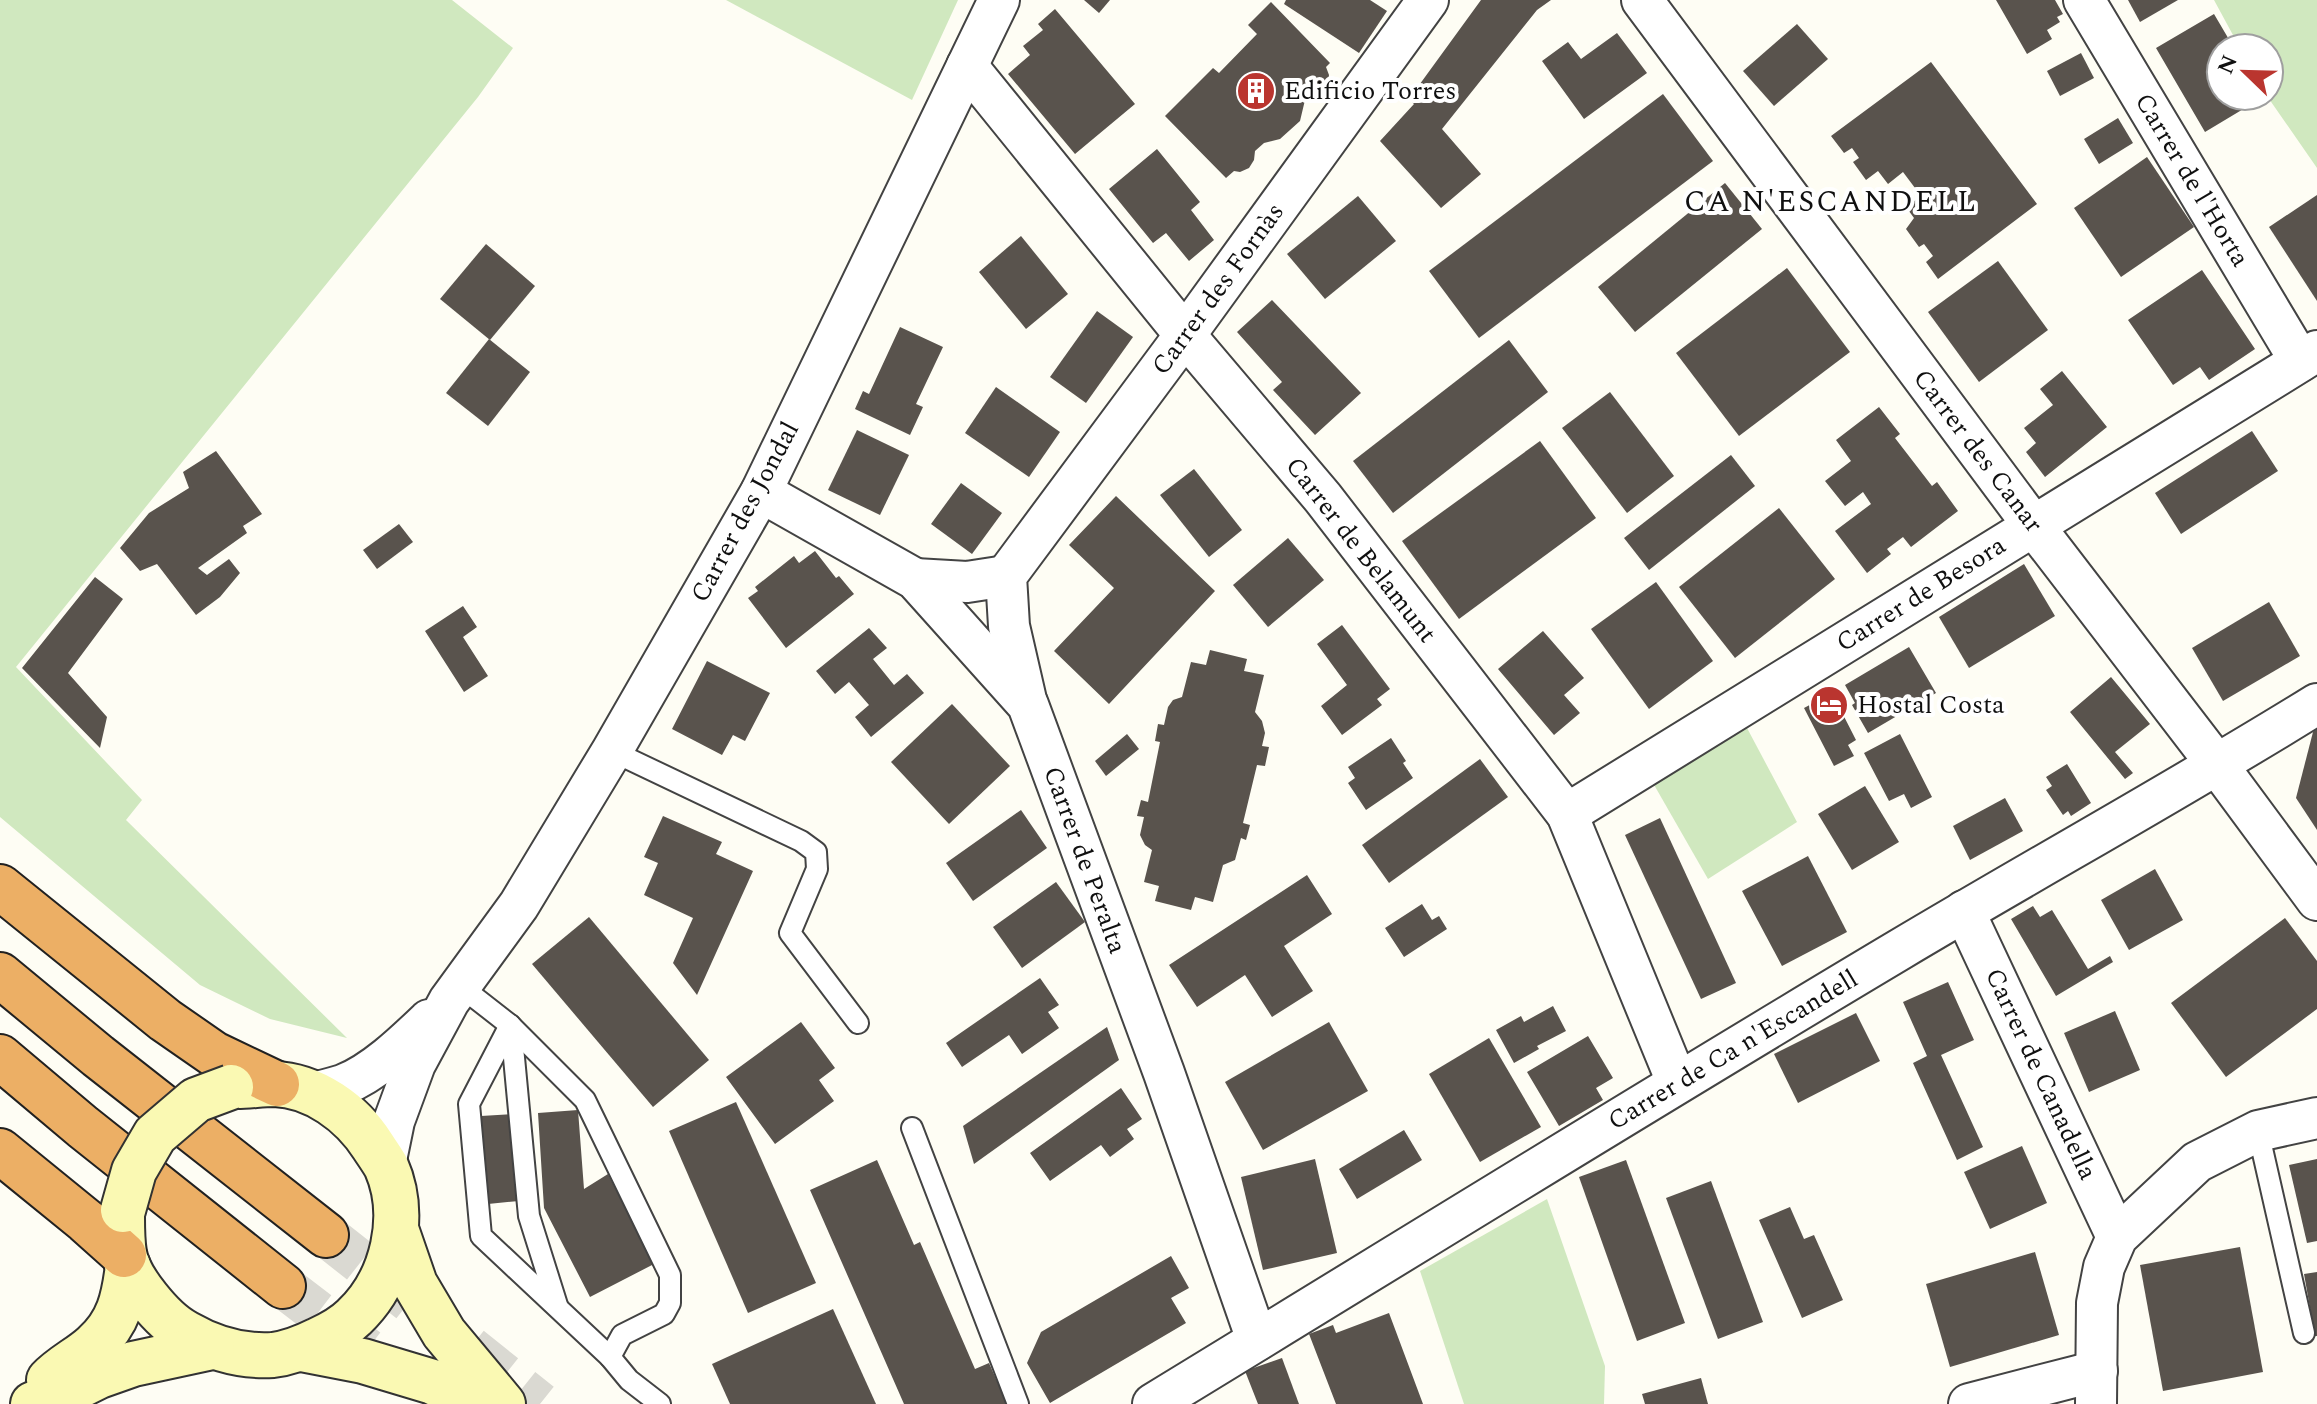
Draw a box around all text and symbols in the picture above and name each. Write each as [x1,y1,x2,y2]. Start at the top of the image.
north arrow [2205,32,2285,112]
text: N [2209,50,2247,79]
building icon: Edificio Torres [1235,70,1277,112]
place label: Edificio Torres [1284,71,1457,111]
street label: Carrer de l'Horta [2124,85,2260,275]
district label: CA N'ESCANDELL [1684,179,1978,225]
street label: Carrer des Fornàs [1142,194,1294,384]
street label: Carrer des Canar [1903,361,2053,541]
street label: Carrer des Jondal [680,414,810,610]
street label: Carrer de Belamunt [1275,448,1447,652]
street label: Carrer de Besora [1828,526,2014,662]
hotel icon: Hostal Costa [1808,684,1850,726]
place label: Hostal Costa [1857,685,2005,725]
street label: Carrer de Peralta [1033,761,1138,959]
street label: Carrer de Ca n'Escandell [1600,959,1866,1141]
street label: Carrer de Canadella [1974,961,2108,1187]

